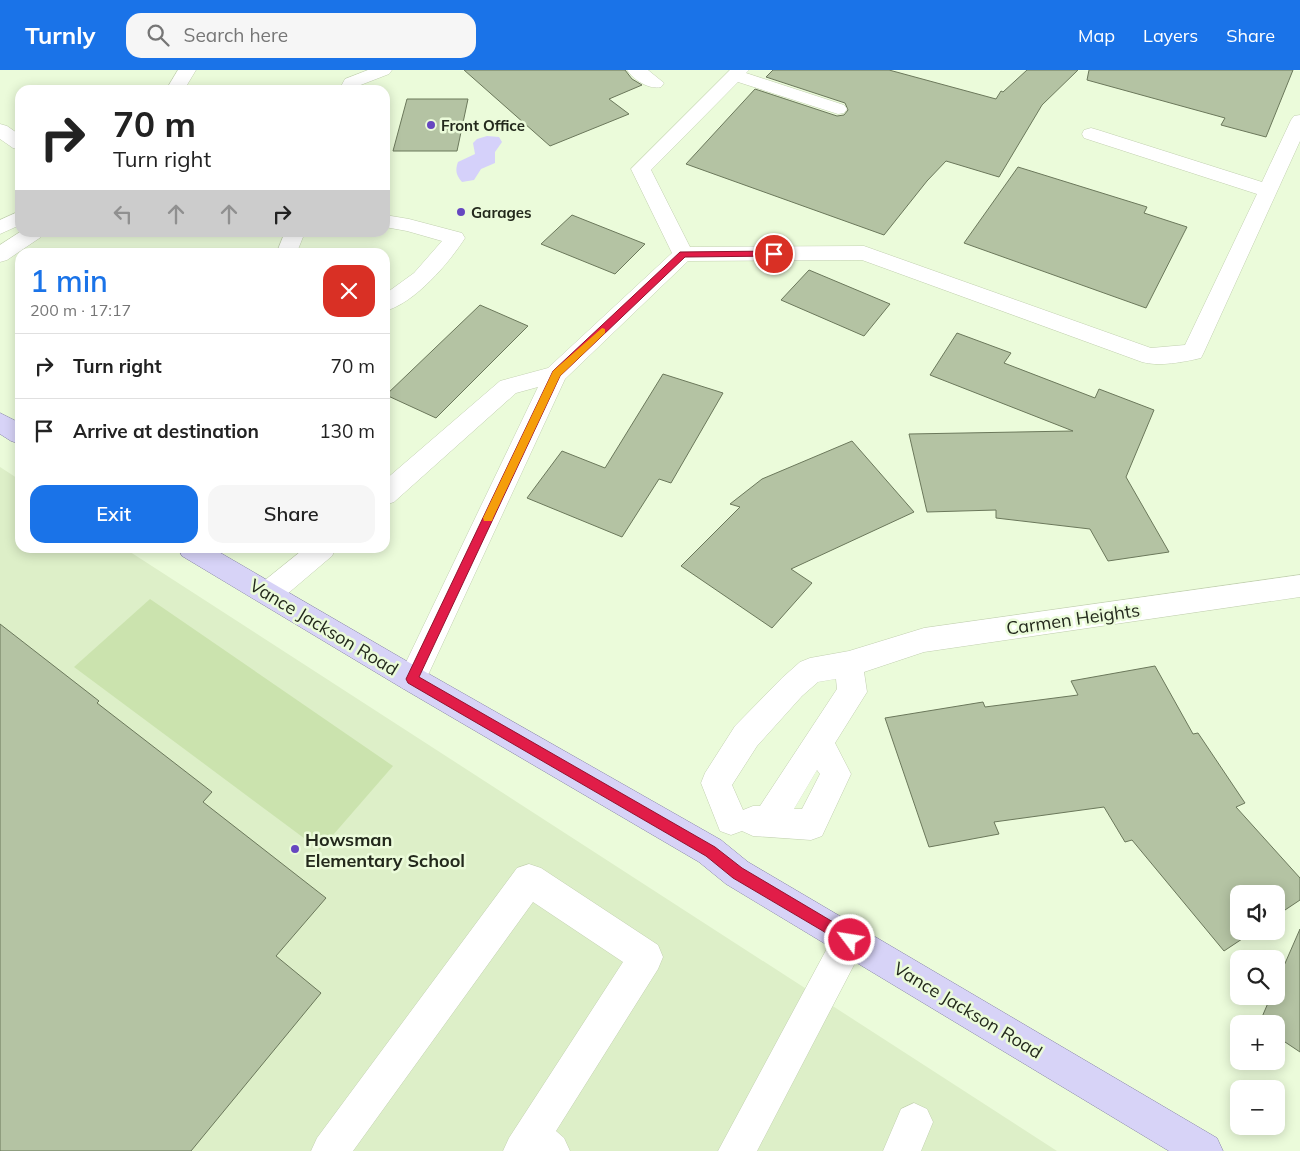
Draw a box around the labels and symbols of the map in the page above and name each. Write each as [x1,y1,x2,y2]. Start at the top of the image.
place label: Front Office [441,116,525,135]
marker: Front Office [425,119,437,131]
place label: Garages [471,203,532,222]
marker: Garages [455,206,467,218]
pin [753,233,795,275]
street label: Vance Jackson Road [245,574,403,680]
street label: Carmen Heights [1005,598,1141,640]
place label: Howsman Elementary School [305,828,465,872]
marker: Howsman Elementary School [289,843,301,855]
position arrow [823,913,875,965]
street label: Vance Jackson Road [889,957,1047,1063]

